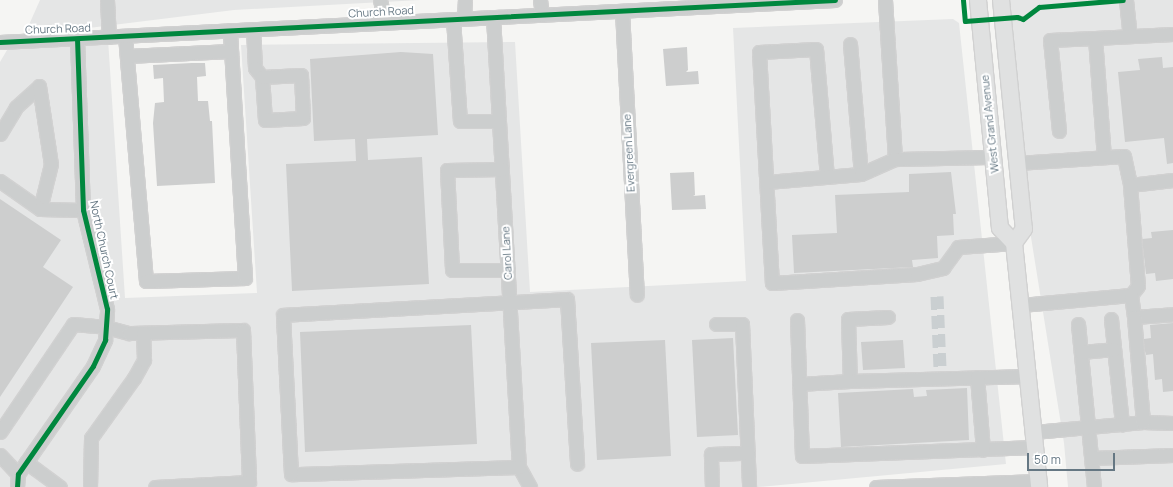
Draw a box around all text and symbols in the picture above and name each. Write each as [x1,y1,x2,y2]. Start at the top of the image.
street label: Church Road [348,4,414,20]
street label: Church Road [25,21,91,37]
street label: West Grand Avenue [978,74,1002,174]
street label: Evergreen Lane [620,114,638,192]
street label: North Church Court [87,200,121,300]
street label: Carol Lane [499,226,515,280]
scale bar [1029,445,1117,471]
text: 50 m [1034,451,1061,468]

